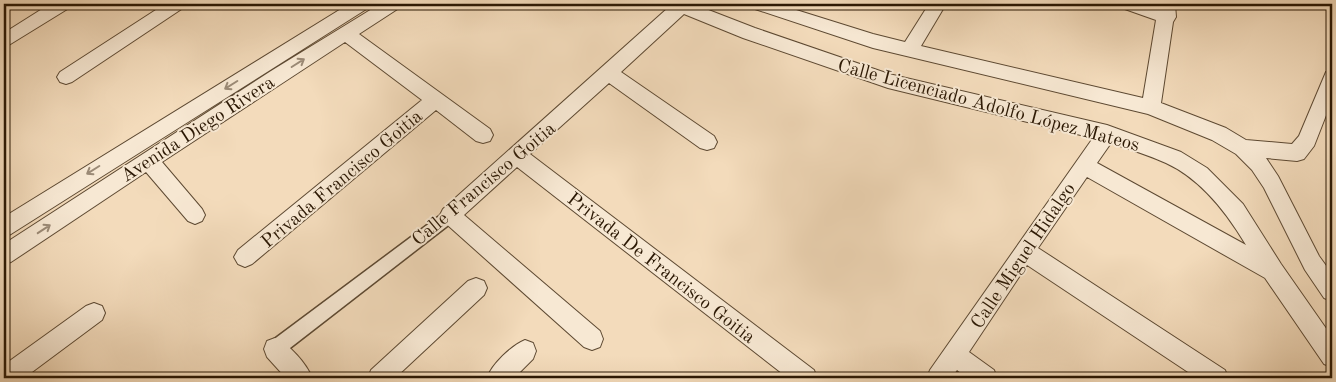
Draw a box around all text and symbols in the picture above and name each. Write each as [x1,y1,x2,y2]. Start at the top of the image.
street label: Calle Licenciado Adolfo López Mateos [835,57,1141,156]
one-way arrow [290,58,304,68]
street label: Avenida Diego Rivera [118,73,279,187]
one-way arrow [225,80,239,90]
street label: Privada Francisco Goitia [258,107,427,253]
street label: Calle Francisco Goitia [409,119,560,250]
one-way arrow [87,166,101,176]
street label: Calle Miguel Hidalgo [968,180,1080,333]
street label: Privada De Francisco Goitia [563,190,758,348]
one-way arrow [37,223,51,233]

